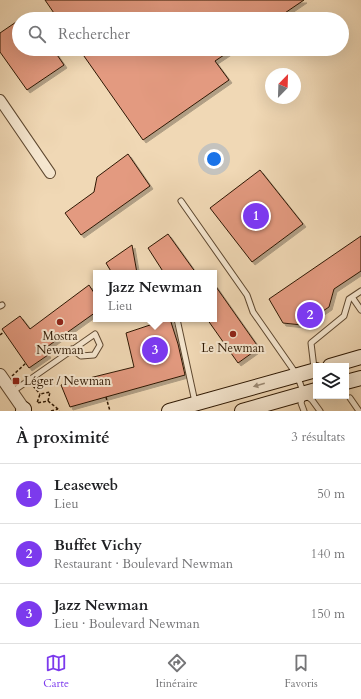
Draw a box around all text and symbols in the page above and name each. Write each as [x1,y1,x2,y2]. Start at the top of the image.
search box [12,12,349,56]
icon: search [26,23,48,45]
text: Rechercher [58,24,130,44]
north arrow [265,68,301,104]
your location [204,149,224,169]
pin: 1 [243,201,269,231]
popup [93,270,217,322]
text: Jazz Newman [108,277,202,297]
text: Lieu [108,297,132,315]
pin: 2 [297,300,323,330]
marker: Mostra Newman [55,317,65,327]
place label: Mostra Newman [36,328,84,358]
marker: Le Newman [228,329,238,339]
pin: 3 [142,335,168,365]
place label: Le Newman [201,340,265,356]
map controls [313,363,349,399]
button: layers [313,363,349,399]
place label: Léger / Newman [24,373,111,389]
marker: Léger / Newman [11,376,21,386]
one-way arrow [253,383,265,389]
text: À proximité [16,426,110,449]
text: 3 résultats [291,428,345,446]
text: Leaseweb [54,475,118,495]
text: 1 [26,485,32,503]
text: 50 m [317,485,345,503]
text: Lieu [54,495,79,513]
text: Buffet Vichy [54,535,142,555]
text: 2 [26,545,32,563]
text: 140 m [311,545,345,563]
text: Restaurant · Boulevard Newman [54,555,233,573]
text: Jazz Newman [54,595,148,615]
text: 3 [26,605,32,623]
text: 150 m [311,605,345,623]
text: Lieu · Boulevard Newman [54,615,200,633]
tab: Carte [43,652,69,691]
tab: Itinéraire [155,652,198,691]
tab: Favoris [284,652,318,691]

